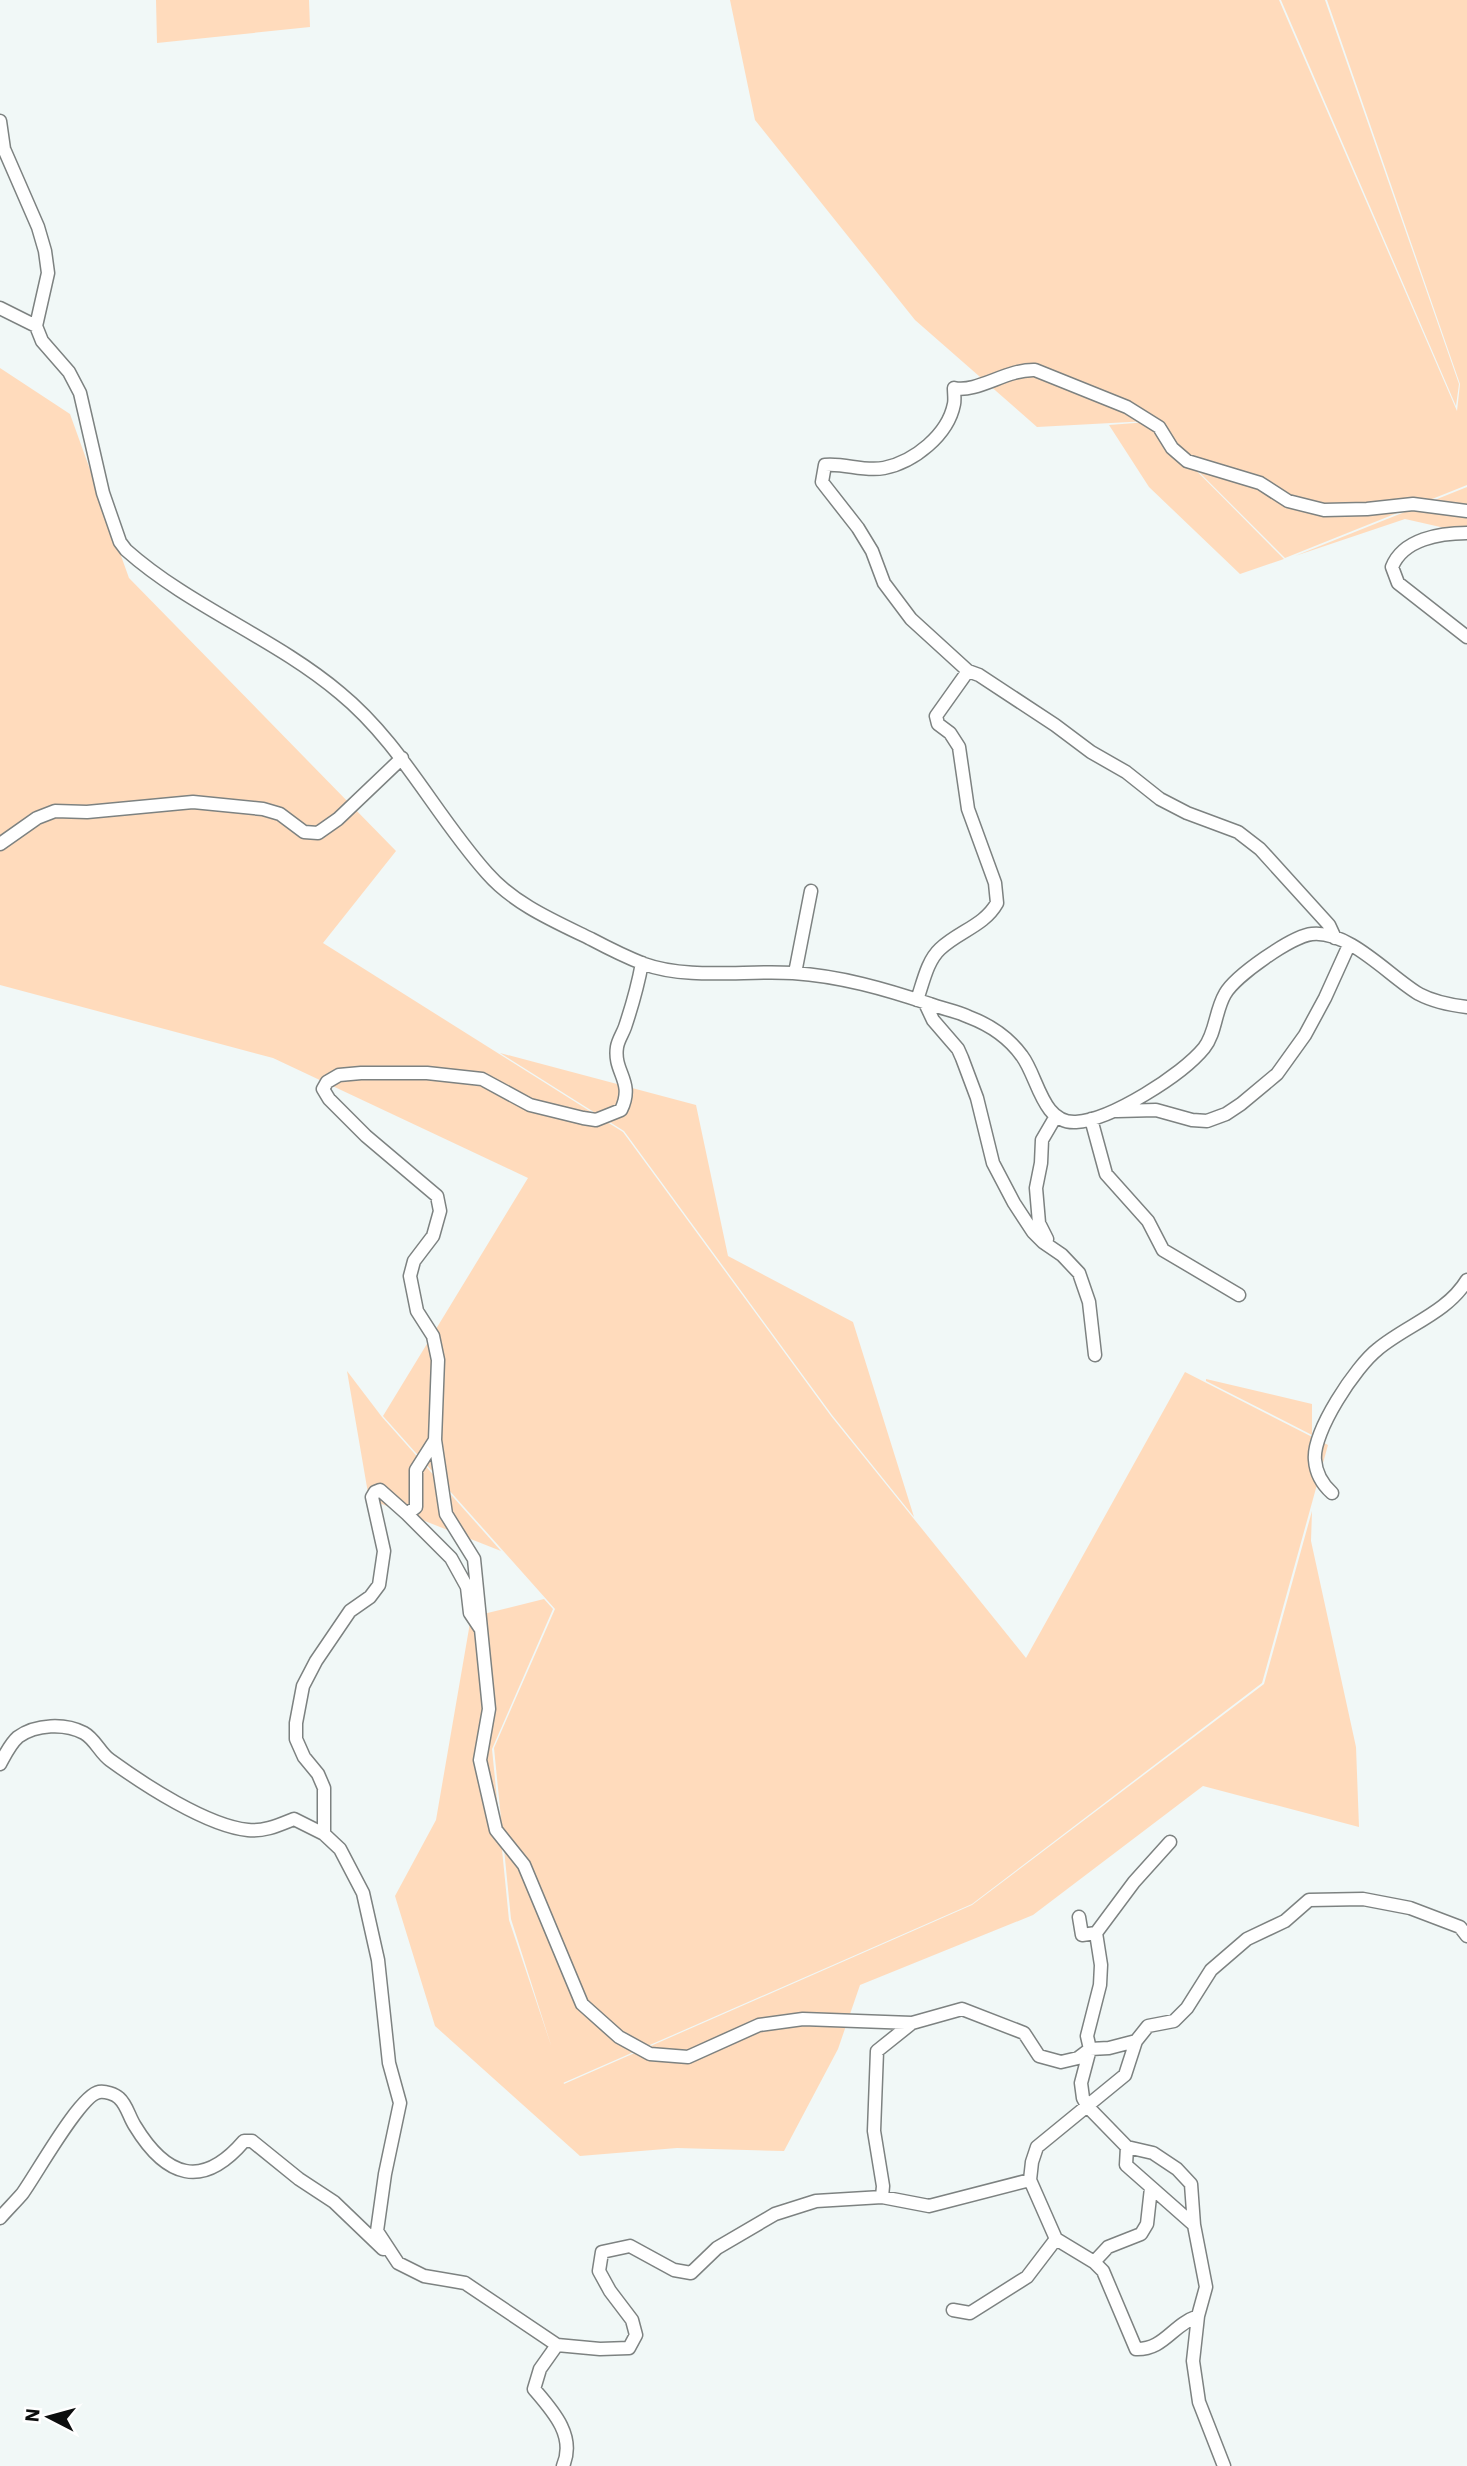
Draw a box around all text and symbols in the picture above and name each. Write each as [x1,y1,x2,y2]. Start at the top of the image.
north arrow [14,2382,84,2452]
text: N [19,2407,45,2423]

